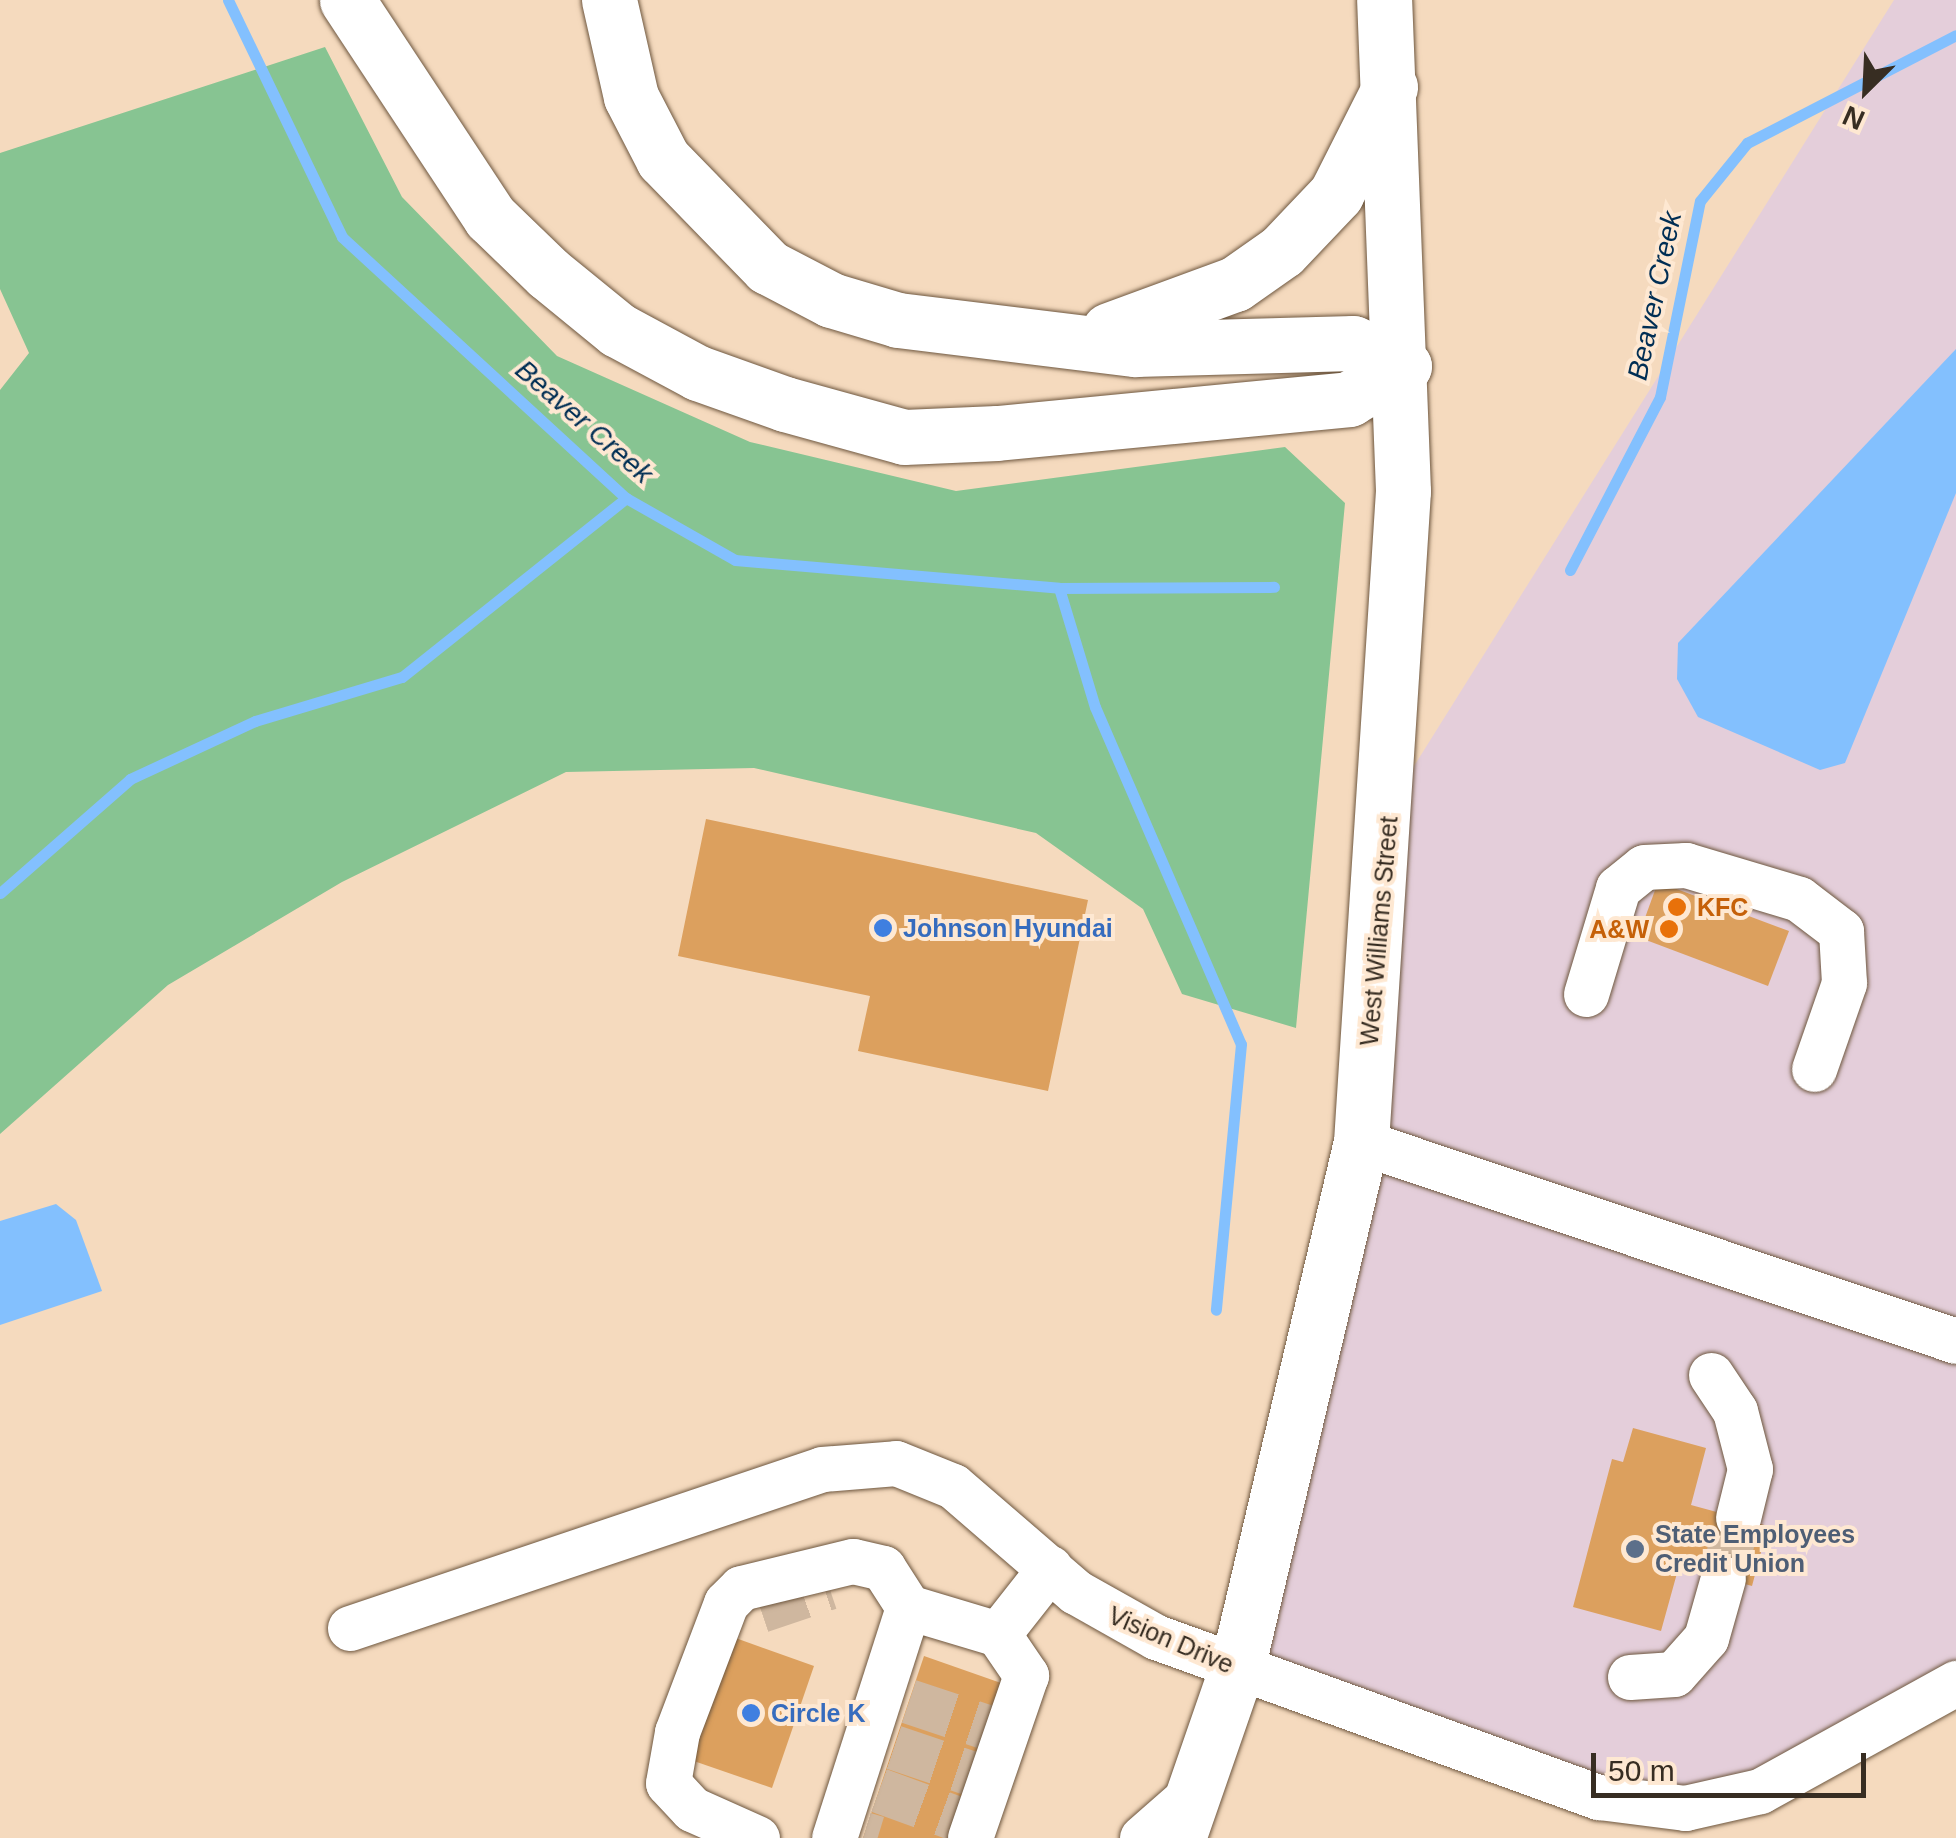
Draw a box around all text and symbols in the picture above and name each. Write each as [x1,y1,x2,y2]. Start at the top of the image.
north arrow [1816,40,1916,140]
text: N [1838,100,1869,136]
water label: Beaver Creek [1621,209,1689,383]
water label: Beaver Creek [508,353,660,491]
street label: West Williams Street [1354,815,1404,1047]
place label: KFC [1697,892,1748,922]
marker: KFC [1666,896,1688,918]
place label: Johnson Hyundai [903,913,1113,943]
place label: A&W [1589,914,1649,944]
marker: Johnson Hyundai [872,917,894,939]
marker: A&W [1658,918,1680,940]
place label: State Employees Credit Union [1655,1520,1855,1579]
marker: State Employees Credit Union [1624,1538,1646,1560]
street label: Vision Drive [1104,1600,1238,1680]
place label: Circle K [771,1698,865,1728]
marker: Circle K [740,1702,762,1724]
scale bar [1596,1733,1871,1795]
text: 50 m [1608,1754,1675,1787]

